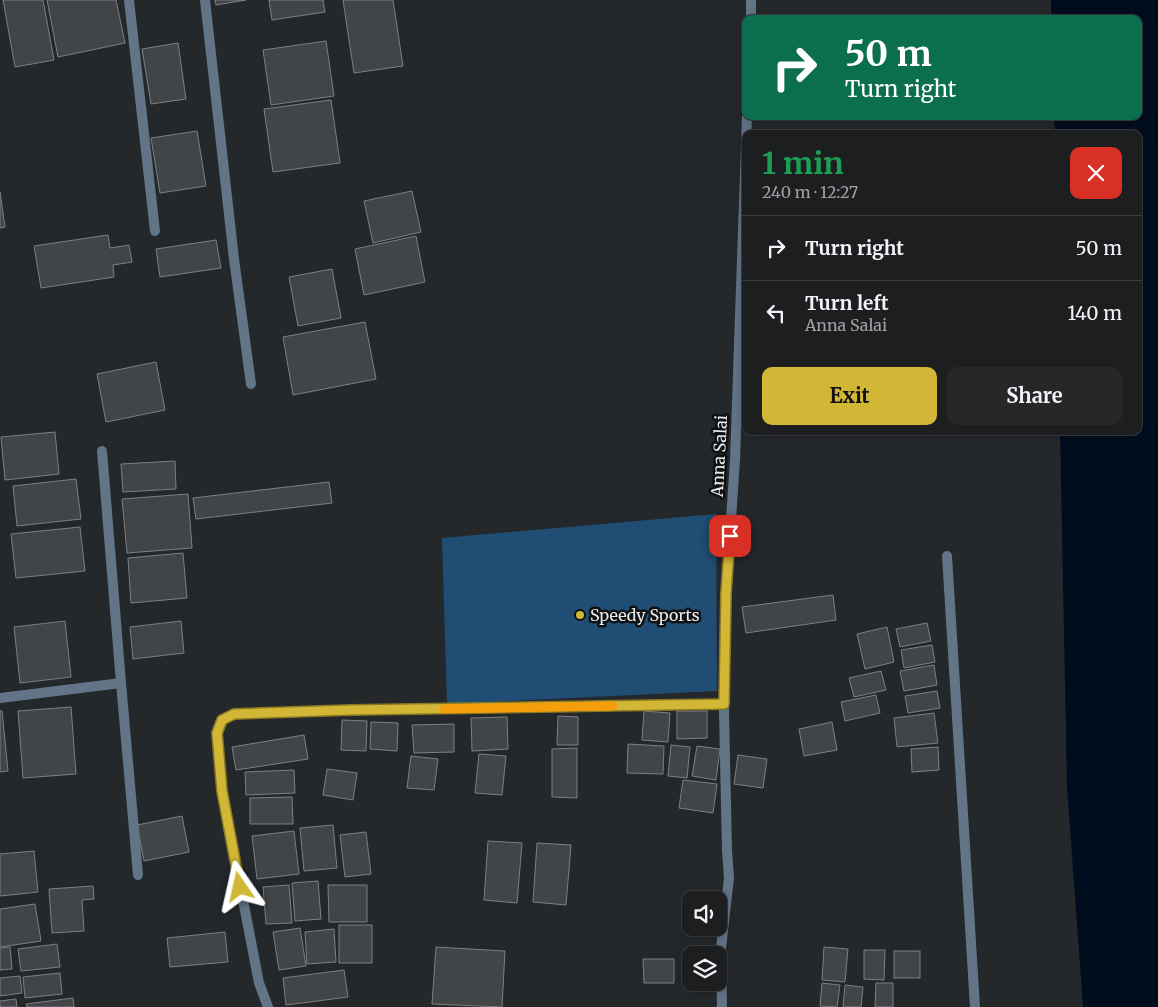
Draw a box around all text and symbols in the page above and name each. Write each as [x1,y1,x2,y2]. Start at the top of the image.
text: 50 m [845,32,932,76]
icon: right [762,35,827,100]
text: Turn right [845,75,956,103]
text: 1 min [762,144,844,182]
button: close [1070,147,1122,199]
text: 240 m · 12:27 [762,182,858,202]
icon: right [762,234,790,262]
text: Turn right [805,236,904,260]
text: 50 m [1076,236,1122,260]
text: Turn left [805,291,889,315]
icon: left [762,299,790,327]
text: 140 m [1067,301,1122,325]
text: Anna Salai [805,315,887,335]
button: Exit [762,367,937,425]
button: Share [947,367,1122,425]
street label: Anna Salai [707,414,731,499]
pin [709,515,751,557]
icon: arrive [716,522,744,550]
place label: Speedy Sports [590,605,700,625]
marker: Speedy Sports [574,609,586,621]
position arrow [213,860,265,912]
map controls [682,891,727,991]
button: sound [682,891,727,936]
button: layers [682,946,727,991]

